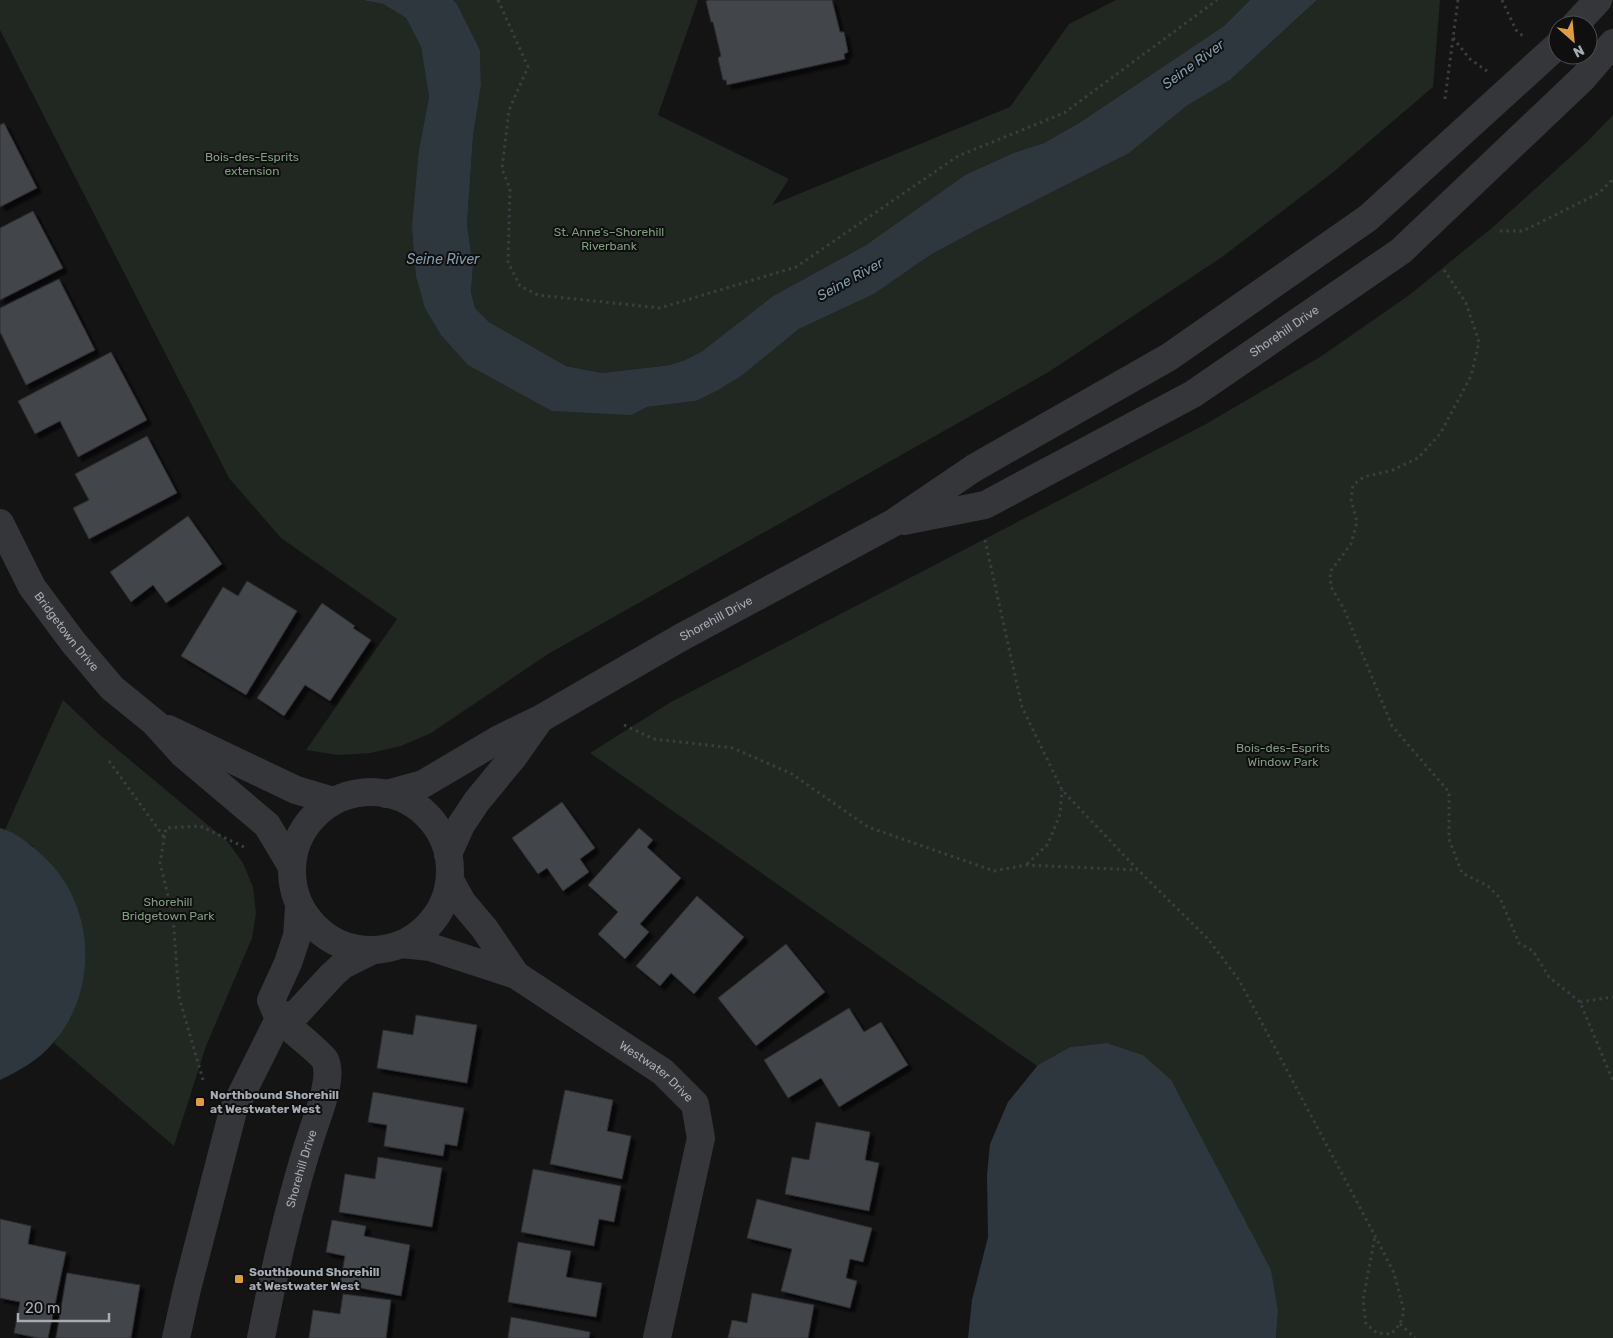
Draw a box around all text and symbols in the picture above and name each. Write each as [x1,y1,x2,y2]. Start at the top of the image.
north arrow [1548,15,1598,65]
water label: Seine River [1159,36,1228,93]
text: N [1570,41,1587,61]
park label: Bois-des-Esprits extension [205,150,299,178]
park label: St. Anne’s–Shorehill Riverbank [554,225,664,253]
water label: Seine River [407,251,480,268]
water label: Seine River [814,254,887,305]
street label: Shorehill Drive [1247,302,1322,360]
street label: Bridgetown Drive [31,589,102,674]
street label: Shorehill Drive [677,593,755,644]
park label: Bois-des-Esprits Window Park [1236,741,1330,769]
park label: Shorehill Bridgetown Park [122,895,215,923]
street label: Westwater Drive [617,1038,696,1105]
place label: Northbound Shorehill at Westwater West [210,1088,339,1116]
marker: Northbound Shorehill at Westwater West [194,1096,206,1108]
street label: Shorehill Drive [283,1128,320,1209]
place label: Southbound Shorehill at Westwater West [249,1265,380,1293]
marker: Southbound Shorehill at Westwater West [233,1273,245,1285]
scale bar [18,1290,109,1322]
text: 20 m [25,1299,60,1317]

